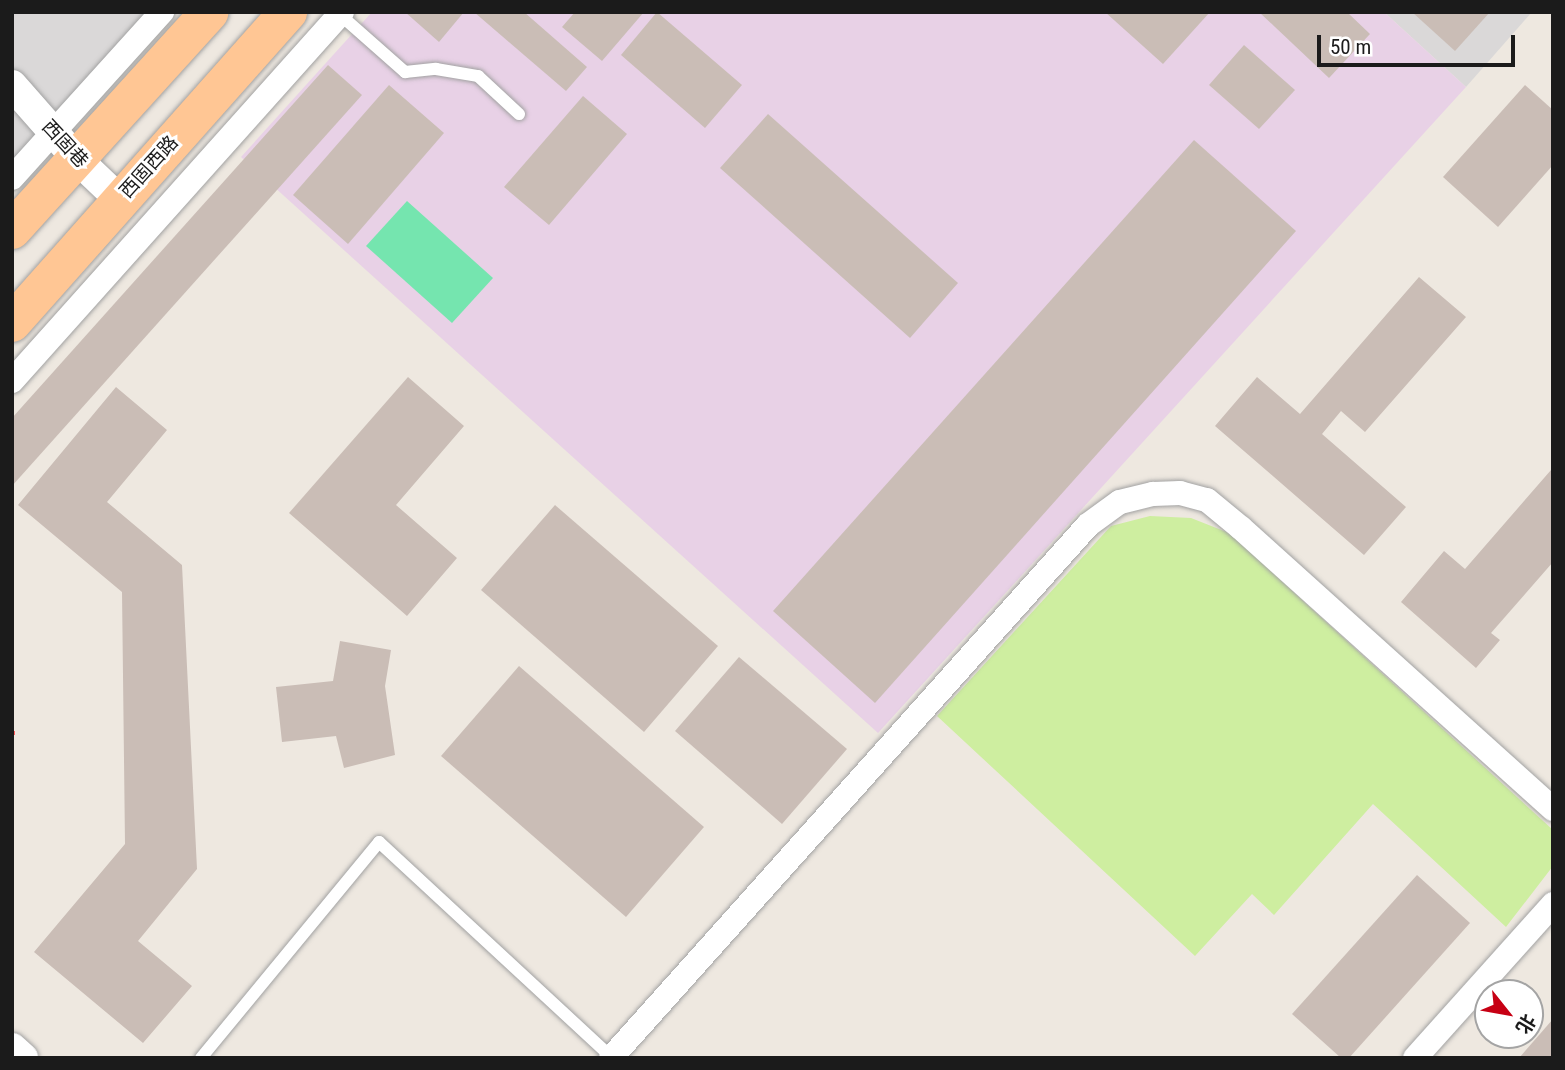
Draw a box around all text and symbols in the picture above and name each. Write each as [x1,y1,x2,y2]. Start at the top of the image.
scale bar [1320,21,1518,65]
text: 50 m [1330,35,1371,59]
street label: 西固巷 [37,115,93,173]
street label: 西固西路 [115,131,183,203]
north arrow [1474,979,1544,1049]
text: 北 [1511,1010,1540,1038]

